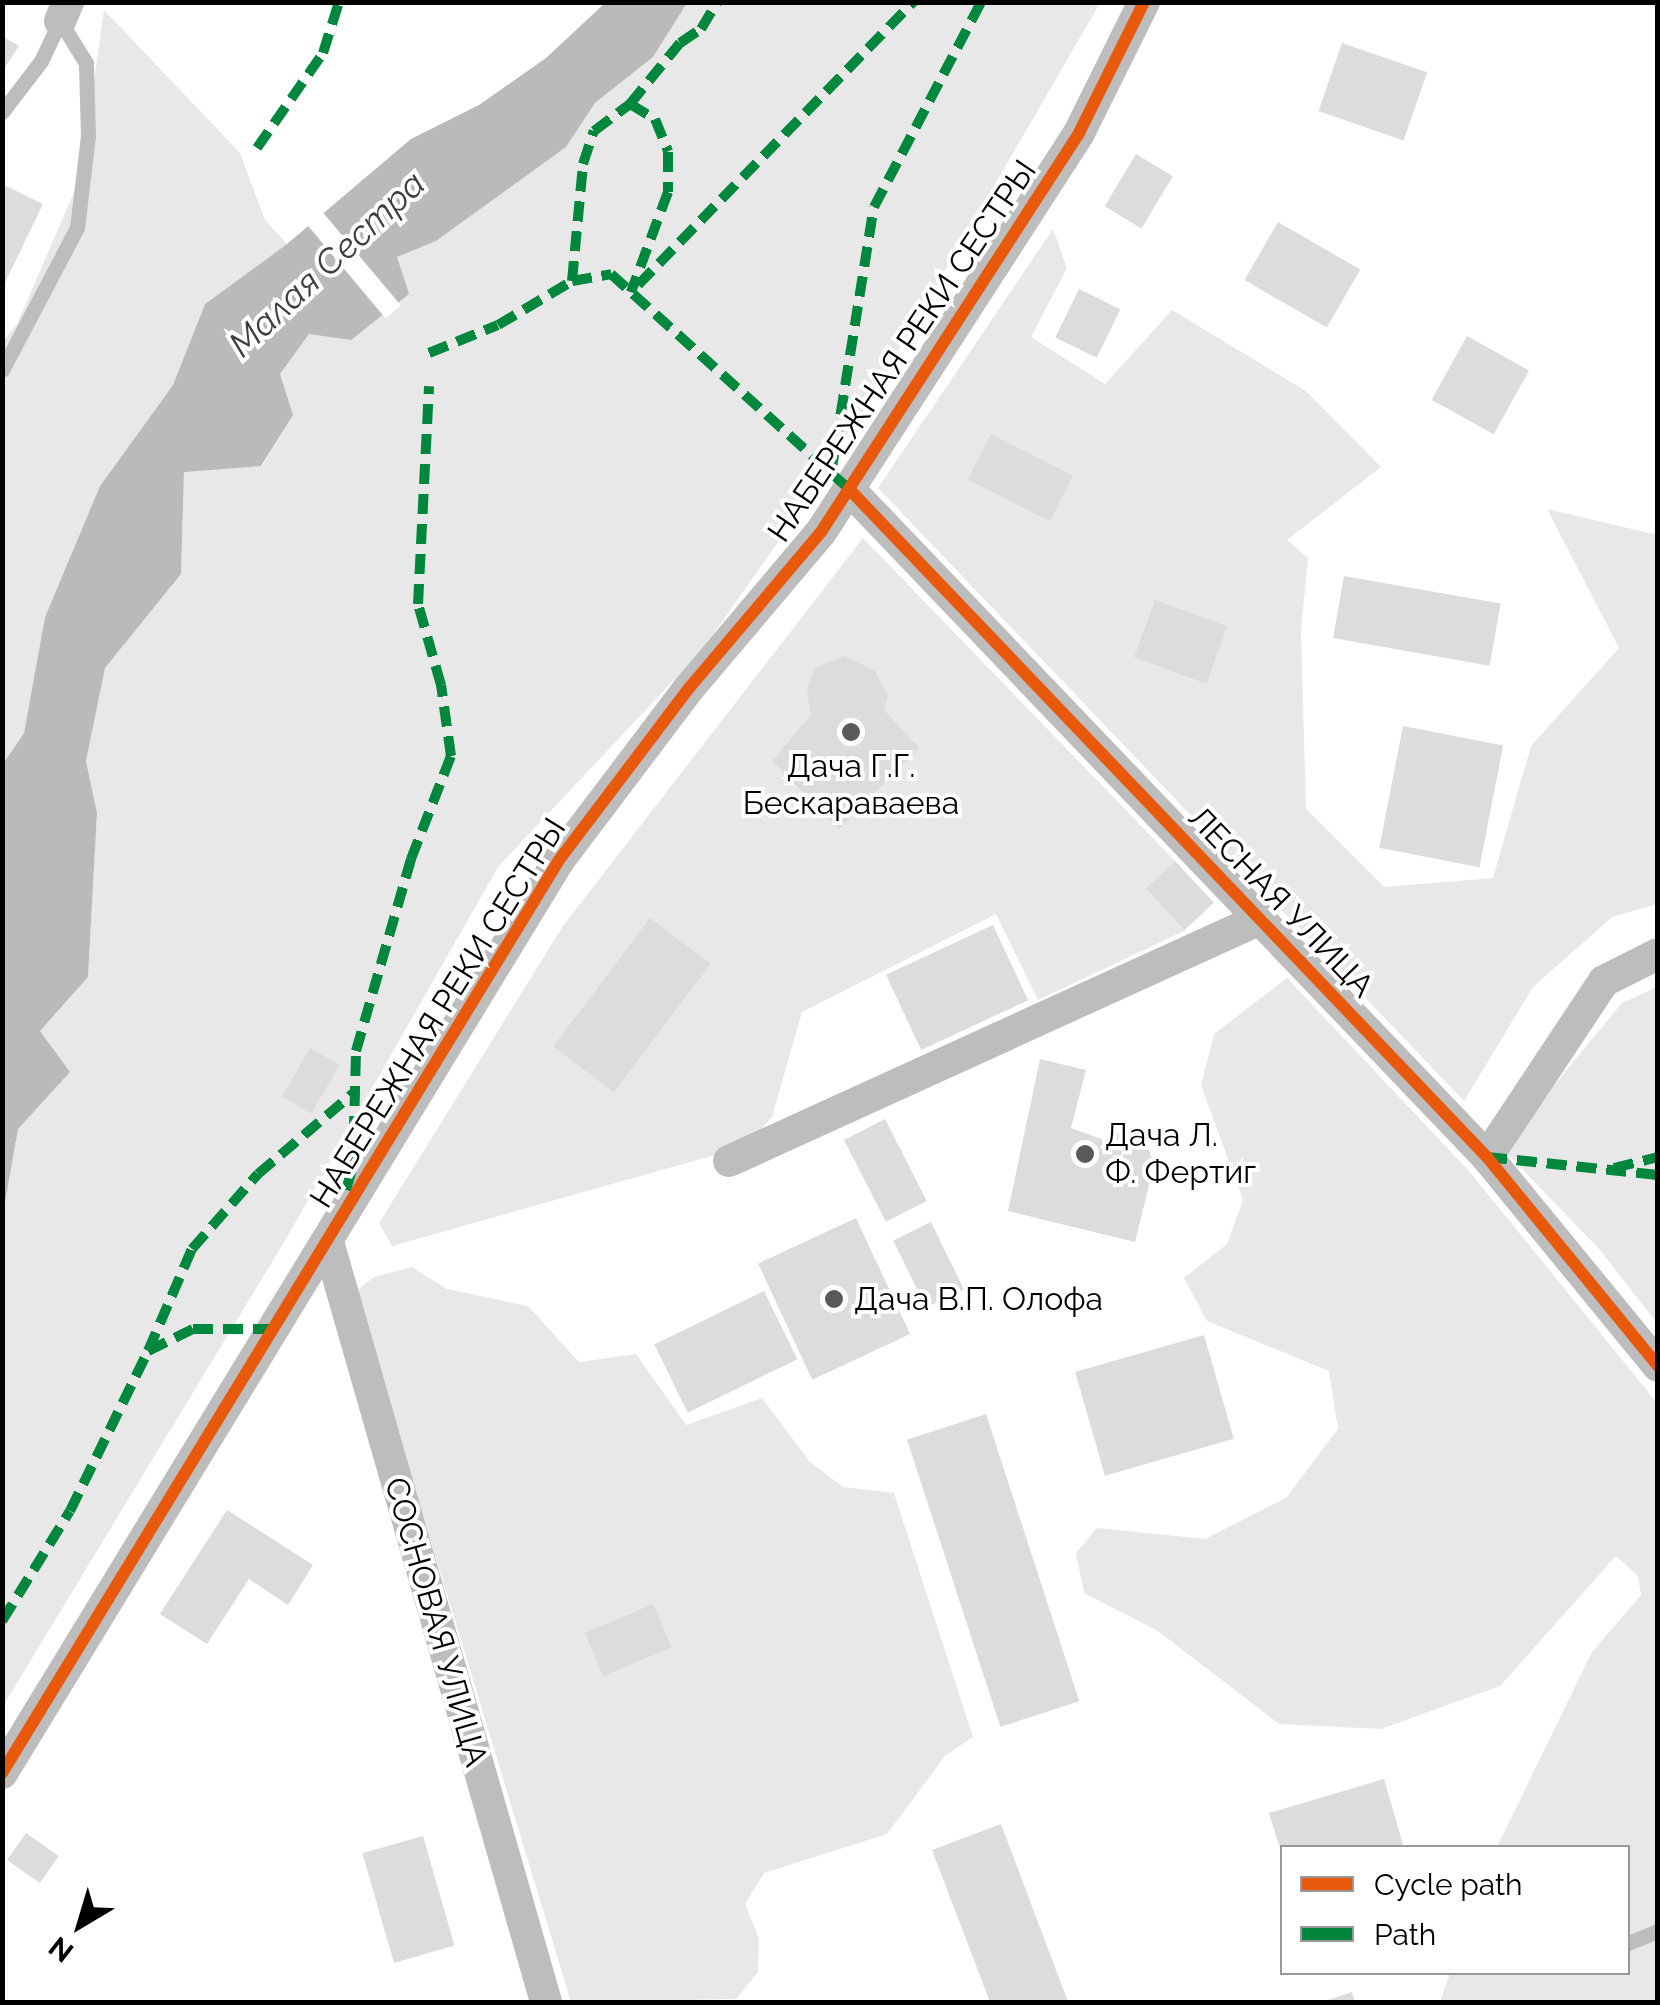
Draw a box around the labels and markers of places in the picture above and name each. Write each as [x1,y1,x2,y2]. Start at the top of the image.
marker: Дача Г.Г. Бескараваева [840,721,862,743]
place label: Дача Г.Г. Бескараваева [743,748,959,823]
place label: Дача Л. Ф. Фертиг [1105,1117,1256,1192]
marker: Дача Л. Ф. Фертиг [1074,1143,1096,1165]
place label: Дача В.П. Олофа [854,1280,1103,1318]
marker: Дача В.П. Олофа [823,1288,845,1310]

